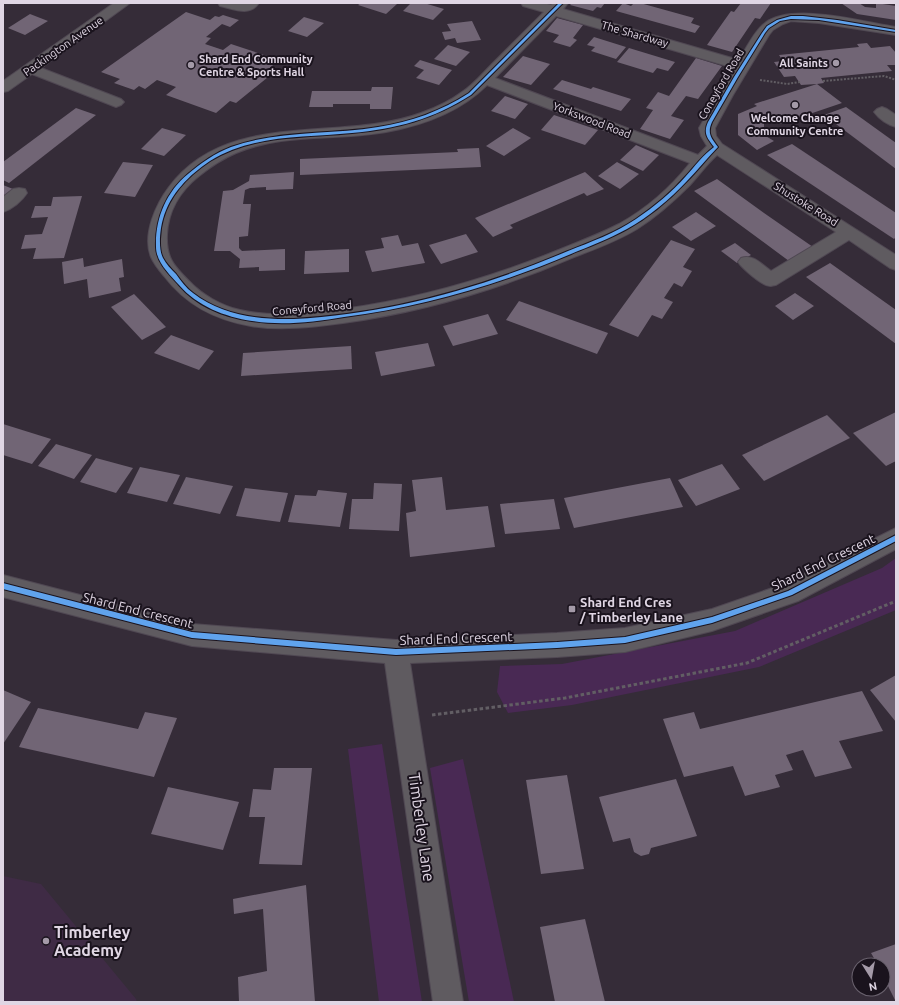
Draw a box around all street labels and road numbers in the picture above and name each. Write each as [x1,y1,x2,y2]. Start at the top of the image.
street label: Packington Avenue [21,14,105,78]
street label: The Shardway [600,19,670,49]
street label: Coneyford Road [696,46,746,122]
street label: Yorkswood Road [551,100,633,140]
street label: Shustoke Road [772,180,840,228]
street label: Coneyford Road [272,299,352,317]
street label: Shard End Crescent [769,531,877,593]
street label: Shard End Crescent [81,590,195,630]
street label: Shard End Crescent [399,629,513,647]
street label: Timberley Lane [405,771,439,883]

